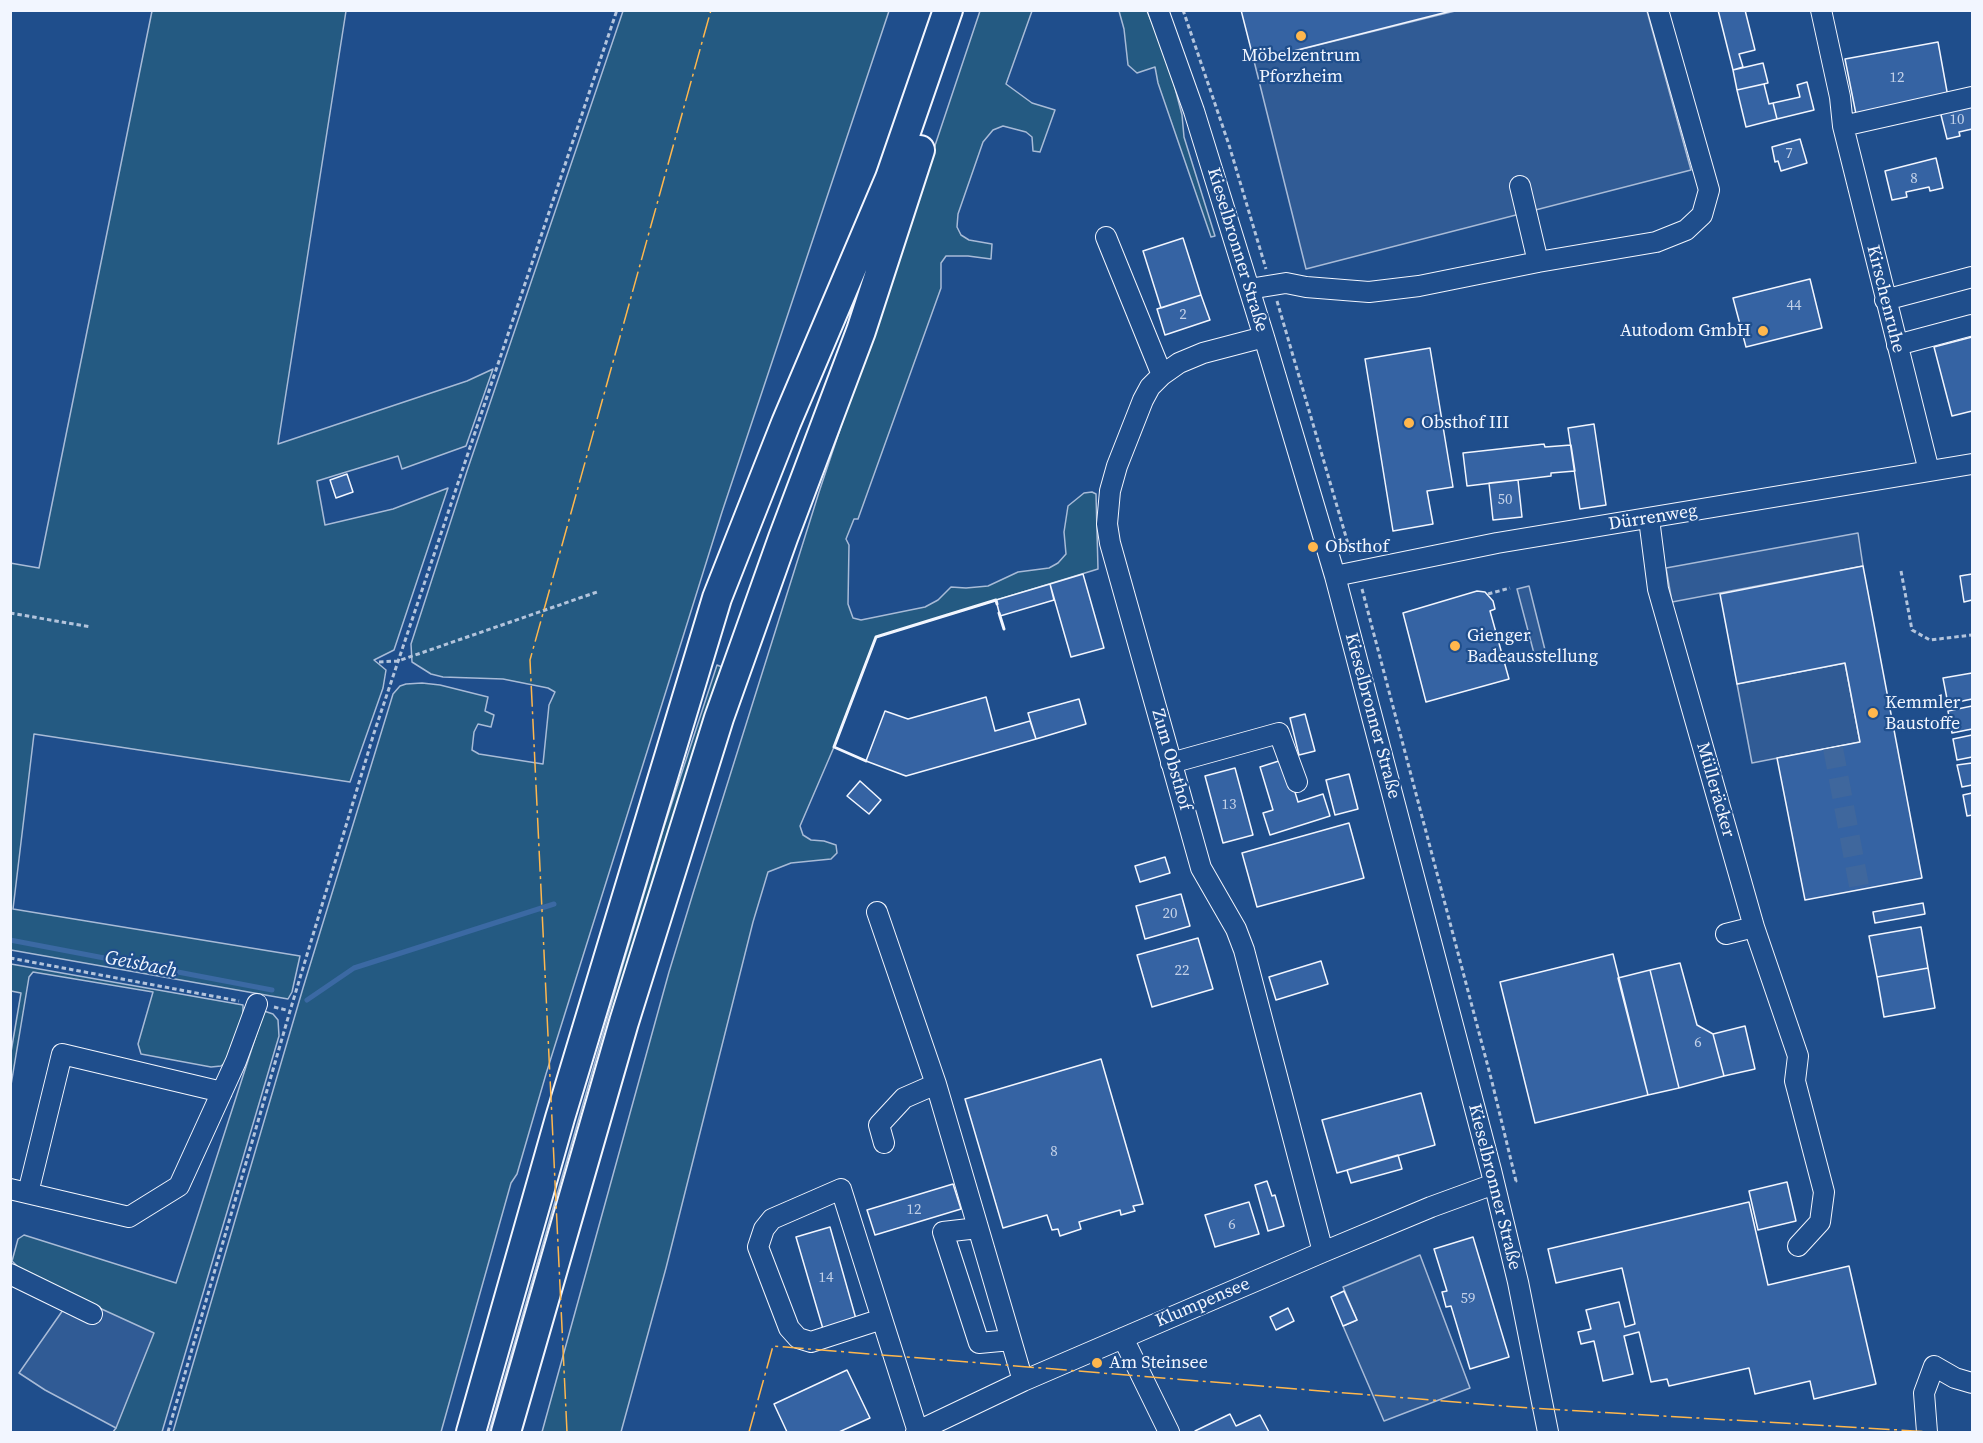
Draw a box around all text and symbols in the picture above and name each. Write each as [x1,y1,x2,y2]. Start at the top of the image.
marker: Möbelzentrum Pforzheim [1294,29,1308,43]
place label: Möbelzentrum Pforzheim [1242,45,1360,88]
house number: 12 [1890,69,1904,87]
house number: 10 [1950,111,1964,129]
house number: 7 [1785,145,1793,163]
street label: Kieselbronner Straße [1202,165,1272,335]
house number: 8 [1910,170,1918,188]
street label: Kirschenruhe [1861,243,1909,355]
house number: 44 [1787,297,1801,315]
house number: 2 [1179,306,1187,324]
place label: Autodom GmbH [1620,320,1751,342]
marker: Autodom GmbH [1756,324,1770,338]
place label: Obsthof III [1421,412,1509,434]
marker: Obsthof III [1402,416,1416,430]
house number: 50 [1498,491,1512,509]
street label: Dürrenweg [1607,500,1699,536]
place label: Obsthof [1325,536,1389,558]
marker: Obsthof [1306,540,1320,554]
place label: Gienger Badeausstellung [1467,625,1598,668]
street label: Kieselbronner Straße [1339,631,1405,801]
marker: Gienger Badeausstellung [1448,639,1462,653]
place label: Kemmler Baustoffe [1885,692,1960,734]
marker: Kemmler Baustoffe [1866,706,1880,720]
street label: Zum Obsthof [1146,707,1196,813]
street label: Mülleräcker [1691,740,1739,840]
house number: 13 [1222,796,1236,814]
house number: 20 [1163,905,1177,923]
water label: Geisbach [103,946,179,984]
house number: 22 [1175,962,1189,980]
house number: 6 [1694,1034,1702,1052]
street label: Kieselbronner Straße [1463,1102,1525,1272]
house number: 8 [1050,1143,1058,1161]
house number: 12 [907,1201,921,1219]
house number: 6 [1228,1216,1236,1234]
house number: 14 [819,1269,833,1287]
street label: Klumpensee [1153,1273,1253,1333]
house number: 59 [1461,1290,1475,1308]
place label: Am Steinsee [1109,1352,1208,1374]
marker: Am Steinsee [1090,1356,1104,1370]

